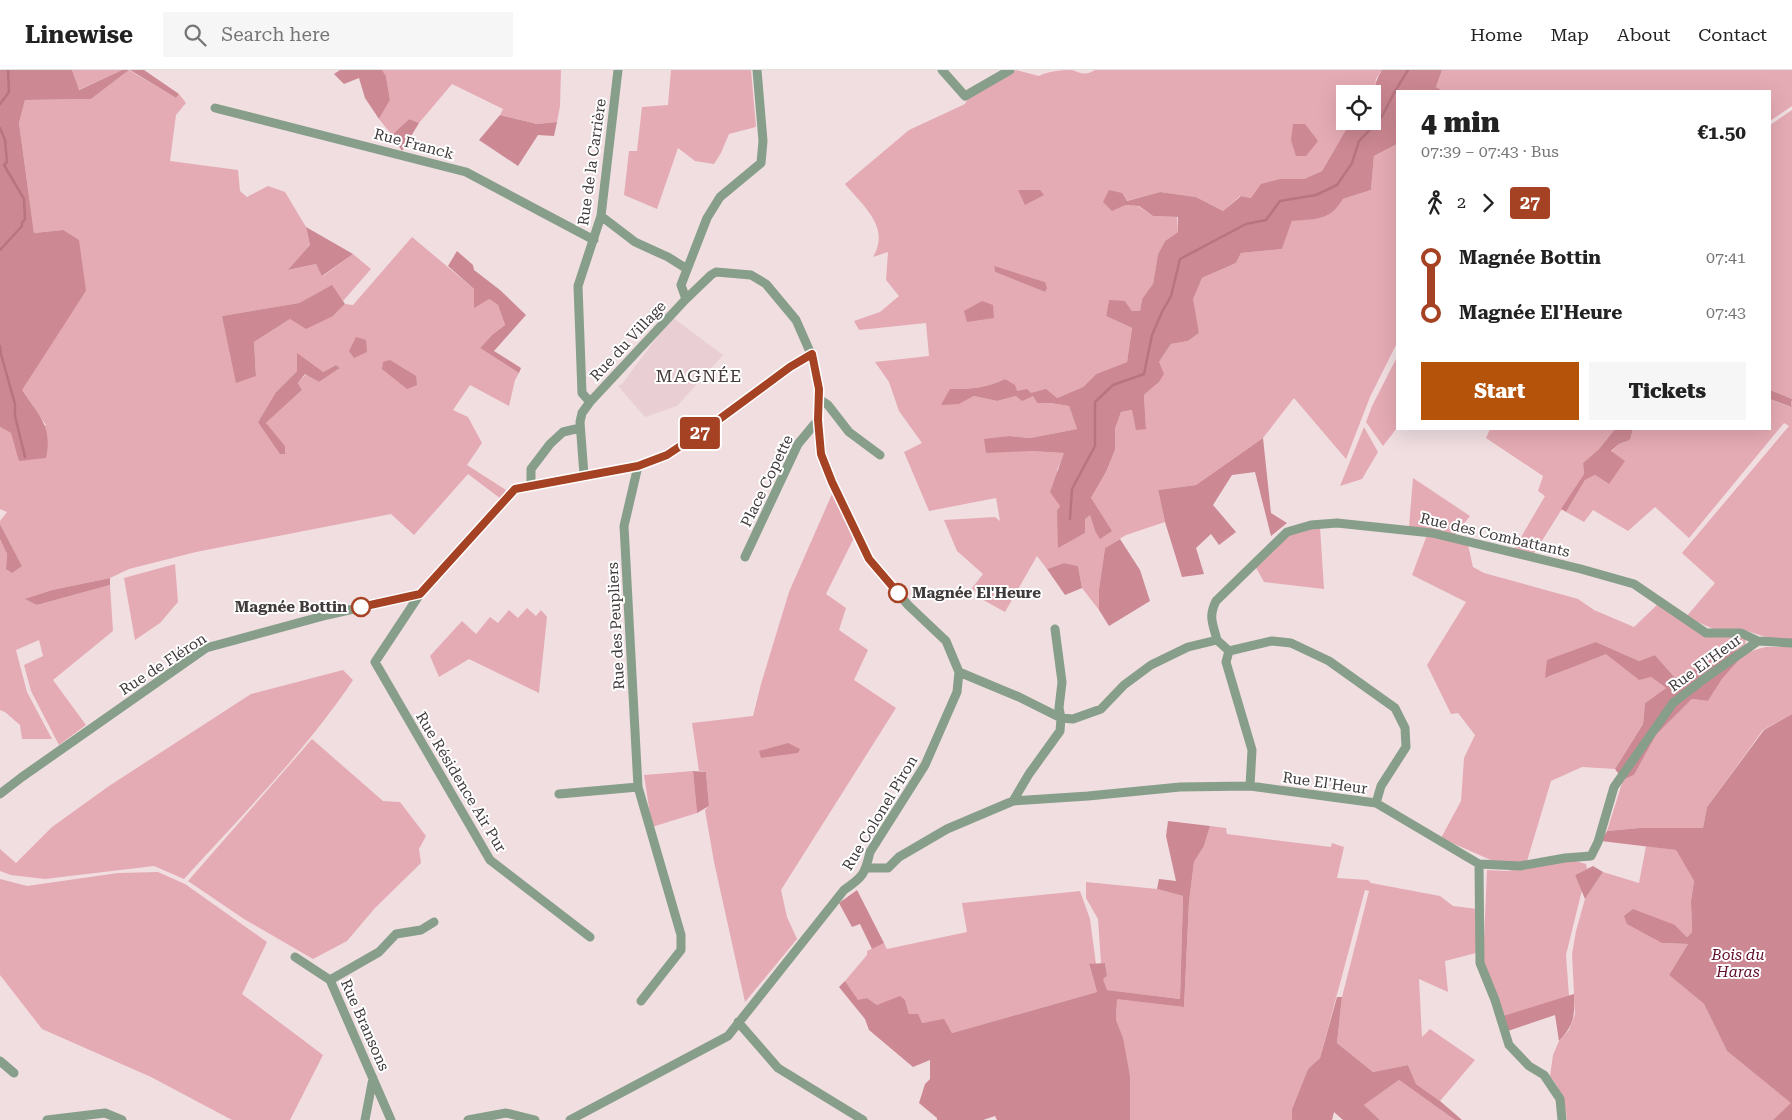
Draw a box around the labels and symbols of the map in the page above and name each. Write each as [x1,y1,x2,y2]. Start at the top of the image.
street label: Rue de la Carrière [574,97,610,227]
street label: Rue Franck [372,125,456,163]
street label: Rue du Village [586,297,670,385]
district label: MAGNÉE [656,365,742,386]
line badge: 27 [678,417,722,449]
street label: Place Copette [737,432,797,530]
street label: Rue des Combattants [1418,509,1572,561]
street label: Rue des Peupliers [604,562,628,690]
marker: Magnée El'Heure [888,583,908,603]
place label: Magnée El'Heure [912,584,1041,602]
marker: Magnée Bottin [351,597,371,617]
place label: Magnée Bottin [235,598,347,616]
street label: Rue de Fléron [116,629,210,699]
street label: Rue El'Heur [1665,631,1745,695]
street label: Rue Résidence Air Pur [412,709,510,855]
street label: Rue Colonel Piron [839,752,922,874]
street label: Rue El'Heur [1281,768,1369,798]
park label: Bois du Haras [1711,946,1764,981]
street label: Rue Bransons [337,976,393,1074]

